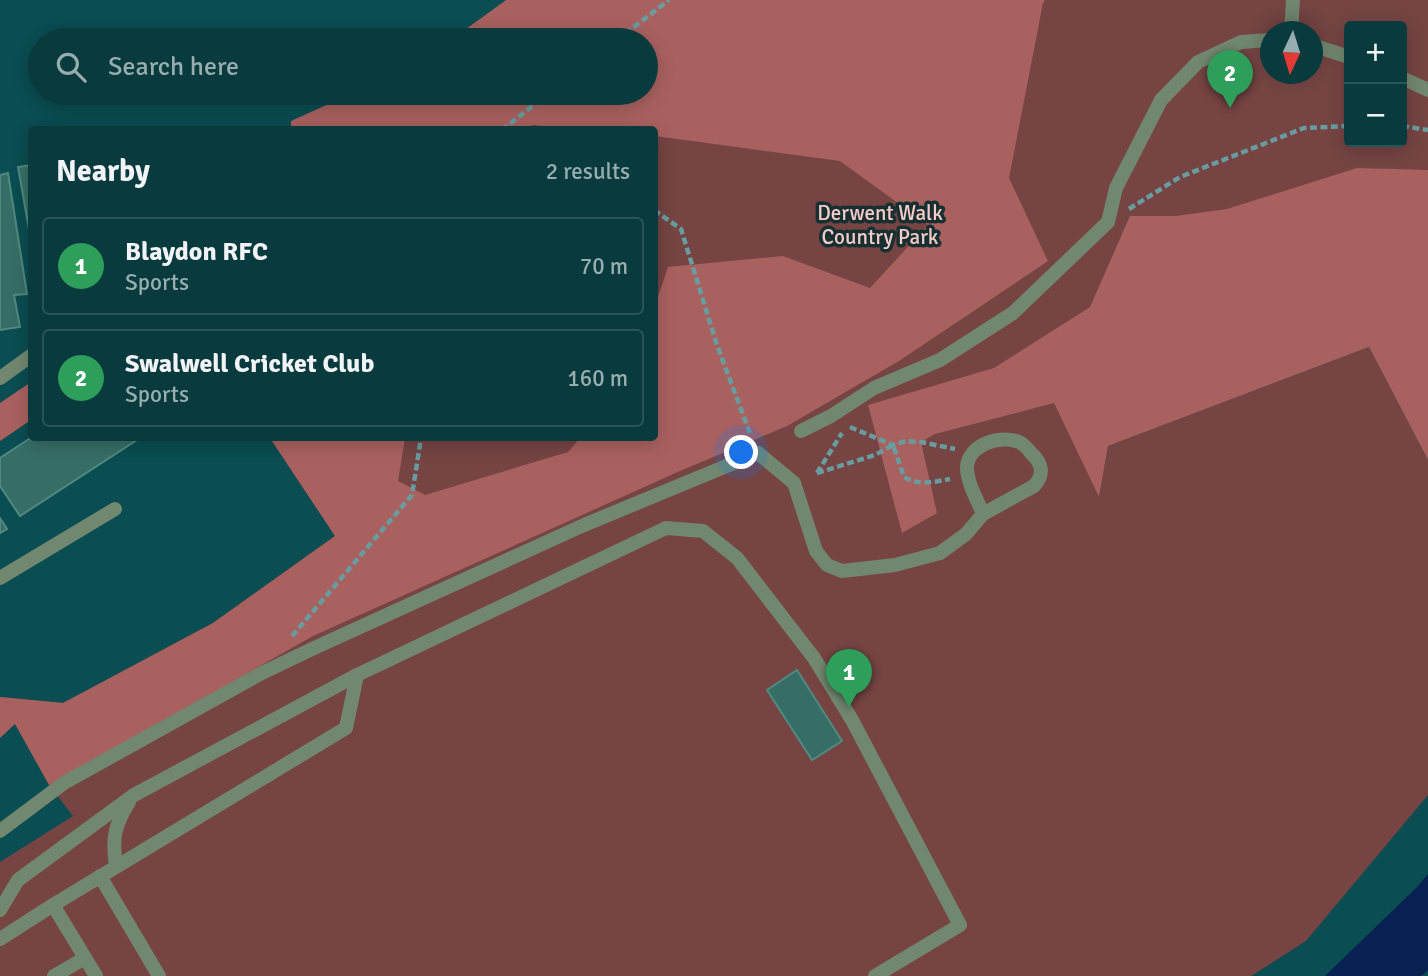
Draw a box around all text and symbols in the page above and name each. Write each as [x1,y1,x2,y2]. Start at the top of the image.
north arrow [1260,21,1323,84]
map controls [1344,21,1407,147]
button: + [1344,21,1407,84]
search box [28,28,658,105]
icon: search [52,48,90,86]
pin: 2 [1207,50,1253,108]
text: Search here [108,51,239,83]
button: − [1344,84,1407,147]
text: Nearby [56,153,150,190]
text: 2 results [546,157,630,186]
park label: Derwent Walk Country Park [817,200,943,250]
text: Blaydon RFC [125,236,268,268]
text: 1 [75,252,87,281]
text: 70 m [580,252,628,281]
text: Sports [125,268,189,297]
text: Swalwell Cricket Club [125,348,374,380]
text: 2 [75,364,87,393]
text: 160 m [567,364,628,393]
text: Sports [125,380,189,409]
your location [724,435,758,469]
pin: 1 [826,649,872,707]

